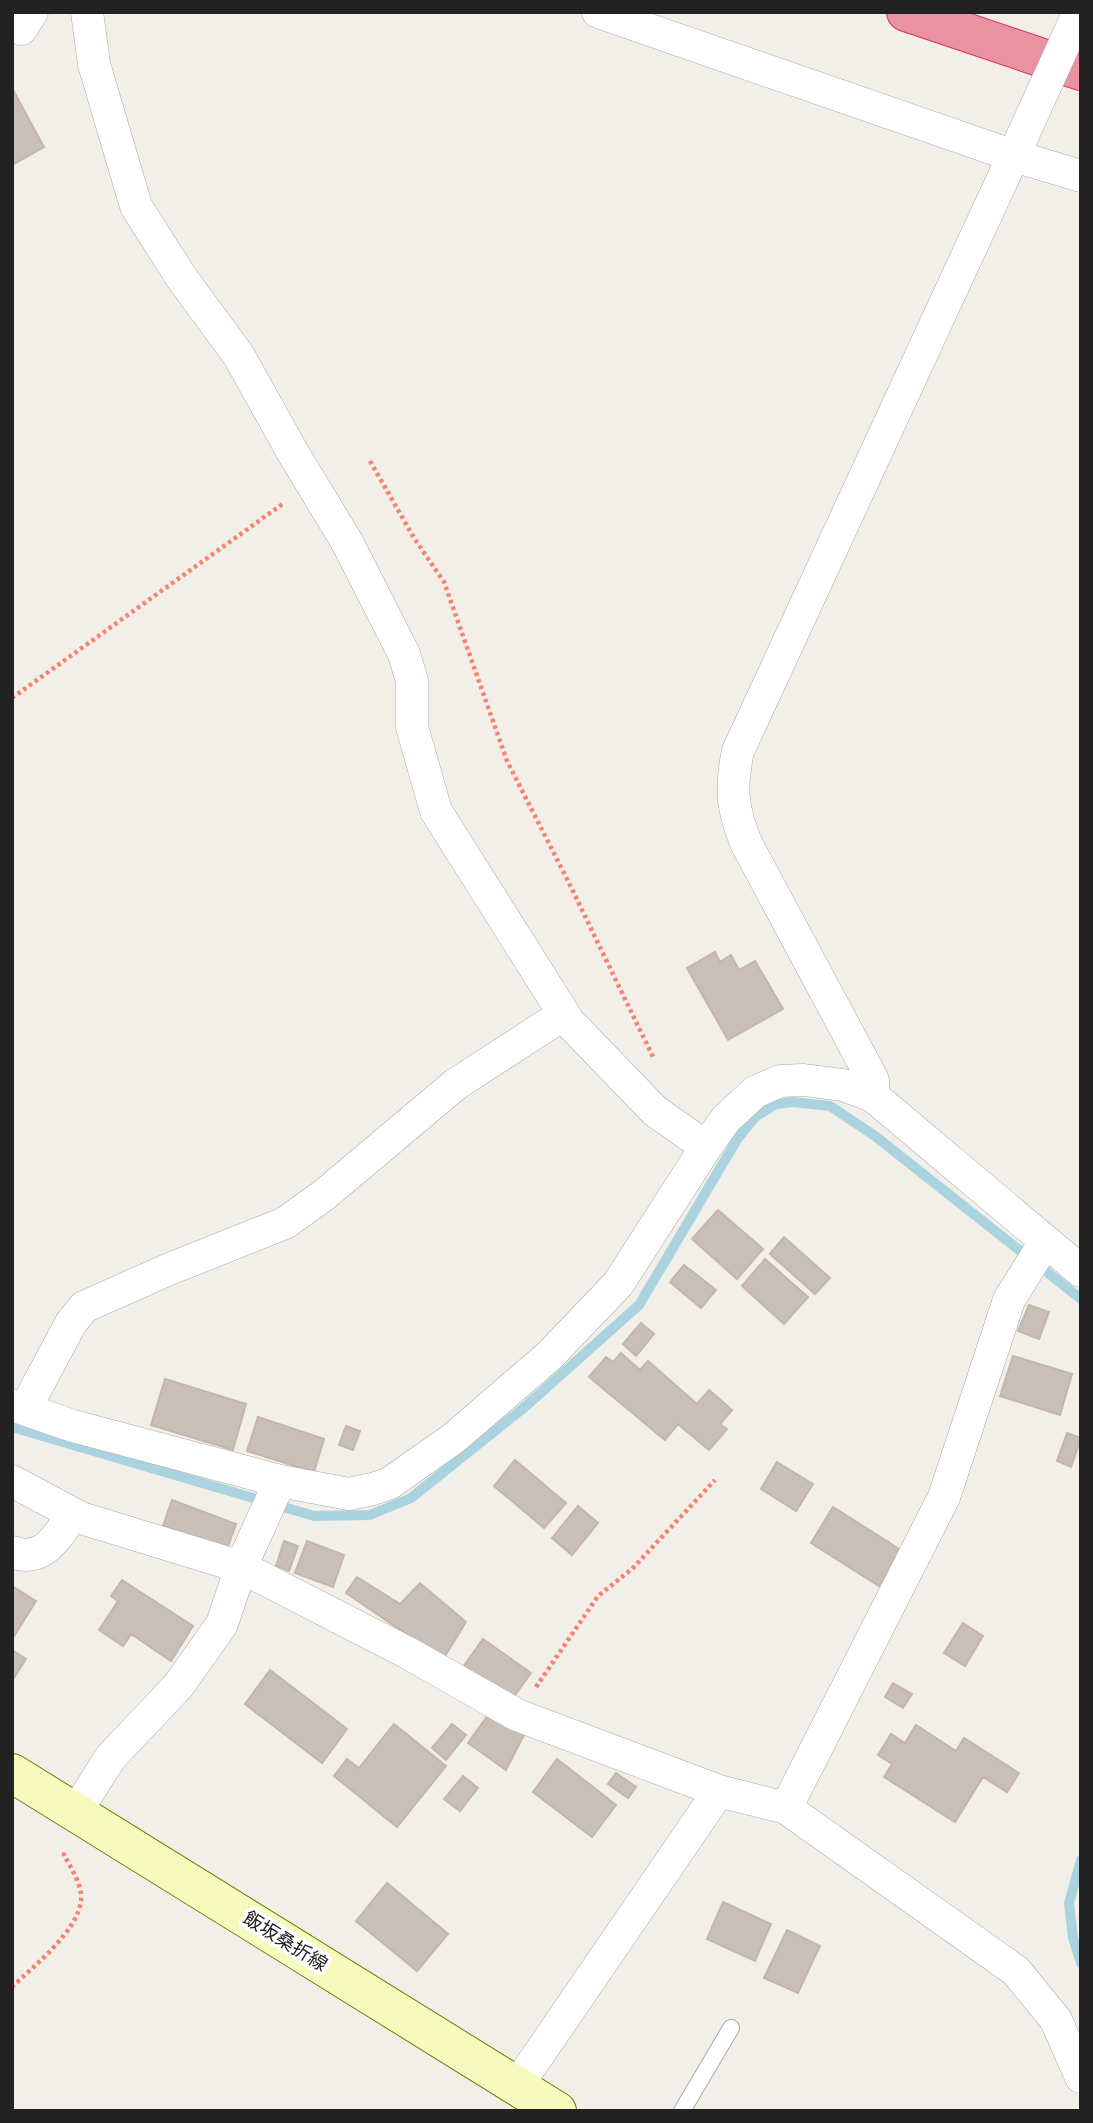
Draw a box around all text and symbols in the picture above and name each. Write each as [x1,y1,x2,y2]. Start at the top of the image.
street label: 飯坂桑折線 [238,1905,332,1979]

